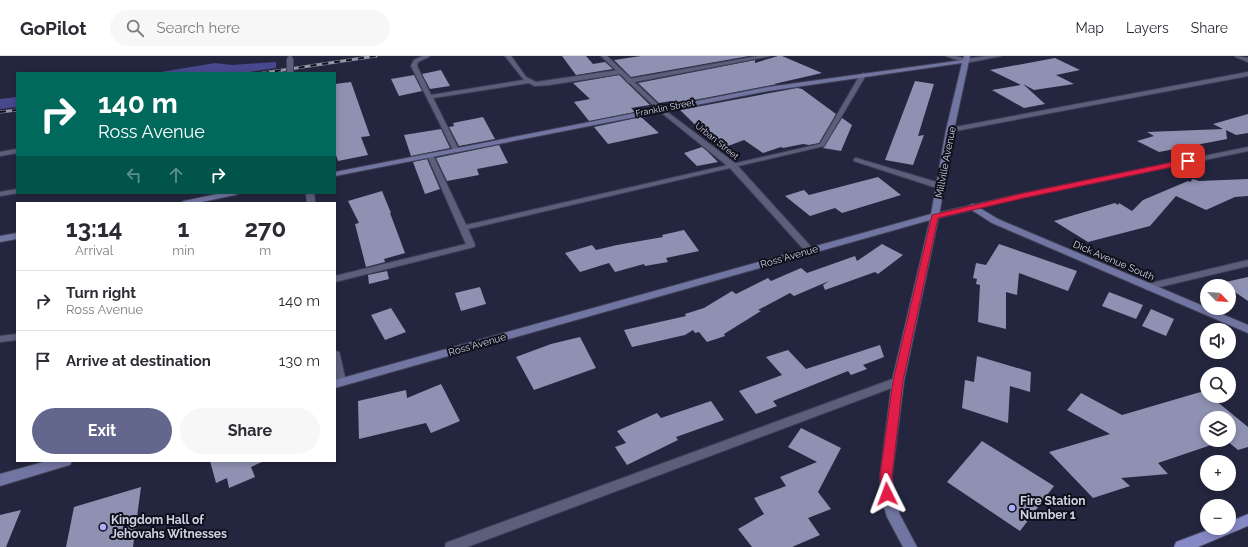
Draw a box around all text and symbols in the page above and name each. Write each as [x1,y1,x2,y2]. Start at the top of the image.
search box [110,10,390,46]
text: GoPilot [20,17,86,39]
icon: search [124,17,146,39]
text: Search here [156,19,240,37]
text: Map [1076,20,1104,36]
text: Layers [1126,20,1169,36]
text: Share [1191,20,1228,36]
text: 140 m [98,87,178,120]
icon: right [32,88,84,140]
street label: Franklin Street [635,97,695,119]
street label: Urban Street [693,120,741,162]
text: Ross Avenue [98,121,205,142]
street label: Millville Avenue [933,125,958,199]
pin [1171,144,1205,178]
icon: arrive [1177,150,1199,172]
icon: left [123,164,145,186]
icon: ahead [165,164,187,186]
icon: right [207,164,229,186]
text: 13:14 [66,214,123,243]
text: 1 [178,214,189,243]
text: 270 [244,214,286,243]
street label: Dick Avenue South [1072,238,1156,283]
text: Arrival [75,243,113,258]
text: min [172,243,195,258]
text: m [259,243,271,258]
street label: Ross Avenue [759,243,819,270]
north arrow [1200,279,1236,315]
map controls [1200,279,1236,535]
text: Turn right [66,284,136,302]
icon: right [32,290,54,312]
text: 140 m [279,292,320,310]
text: Ross Avenue [66,302,143,317]
button: sound [1200,323,1236,359]
street label: Ross Avenue [447,331,507,358]
icon: arrive [32,350,54,372]
text: Arrive at destination [66,352,211,370]
text: 130 m [279,352,320,370]
button: search [1200,367,1236,403]
button: Exit [32,408,172,454]
button: Share [180,408,320,454]
button: layers [1200,411,1236,447]
button: + [1200,455,1236,491]
position arrow [866,473,908,515]
place label: Fire Station Number 1 [1020,494,1085,522]
button: − [1200,499,1236,535]
marker: Fire Station Number 1 [1007,503,1017,513]
place label: Kingdom Hall of Jehovahs Witnesses [111,513,227,541]
marker: Kingdom Hall of Jehovahs Witnesses [98,522,108,532]

